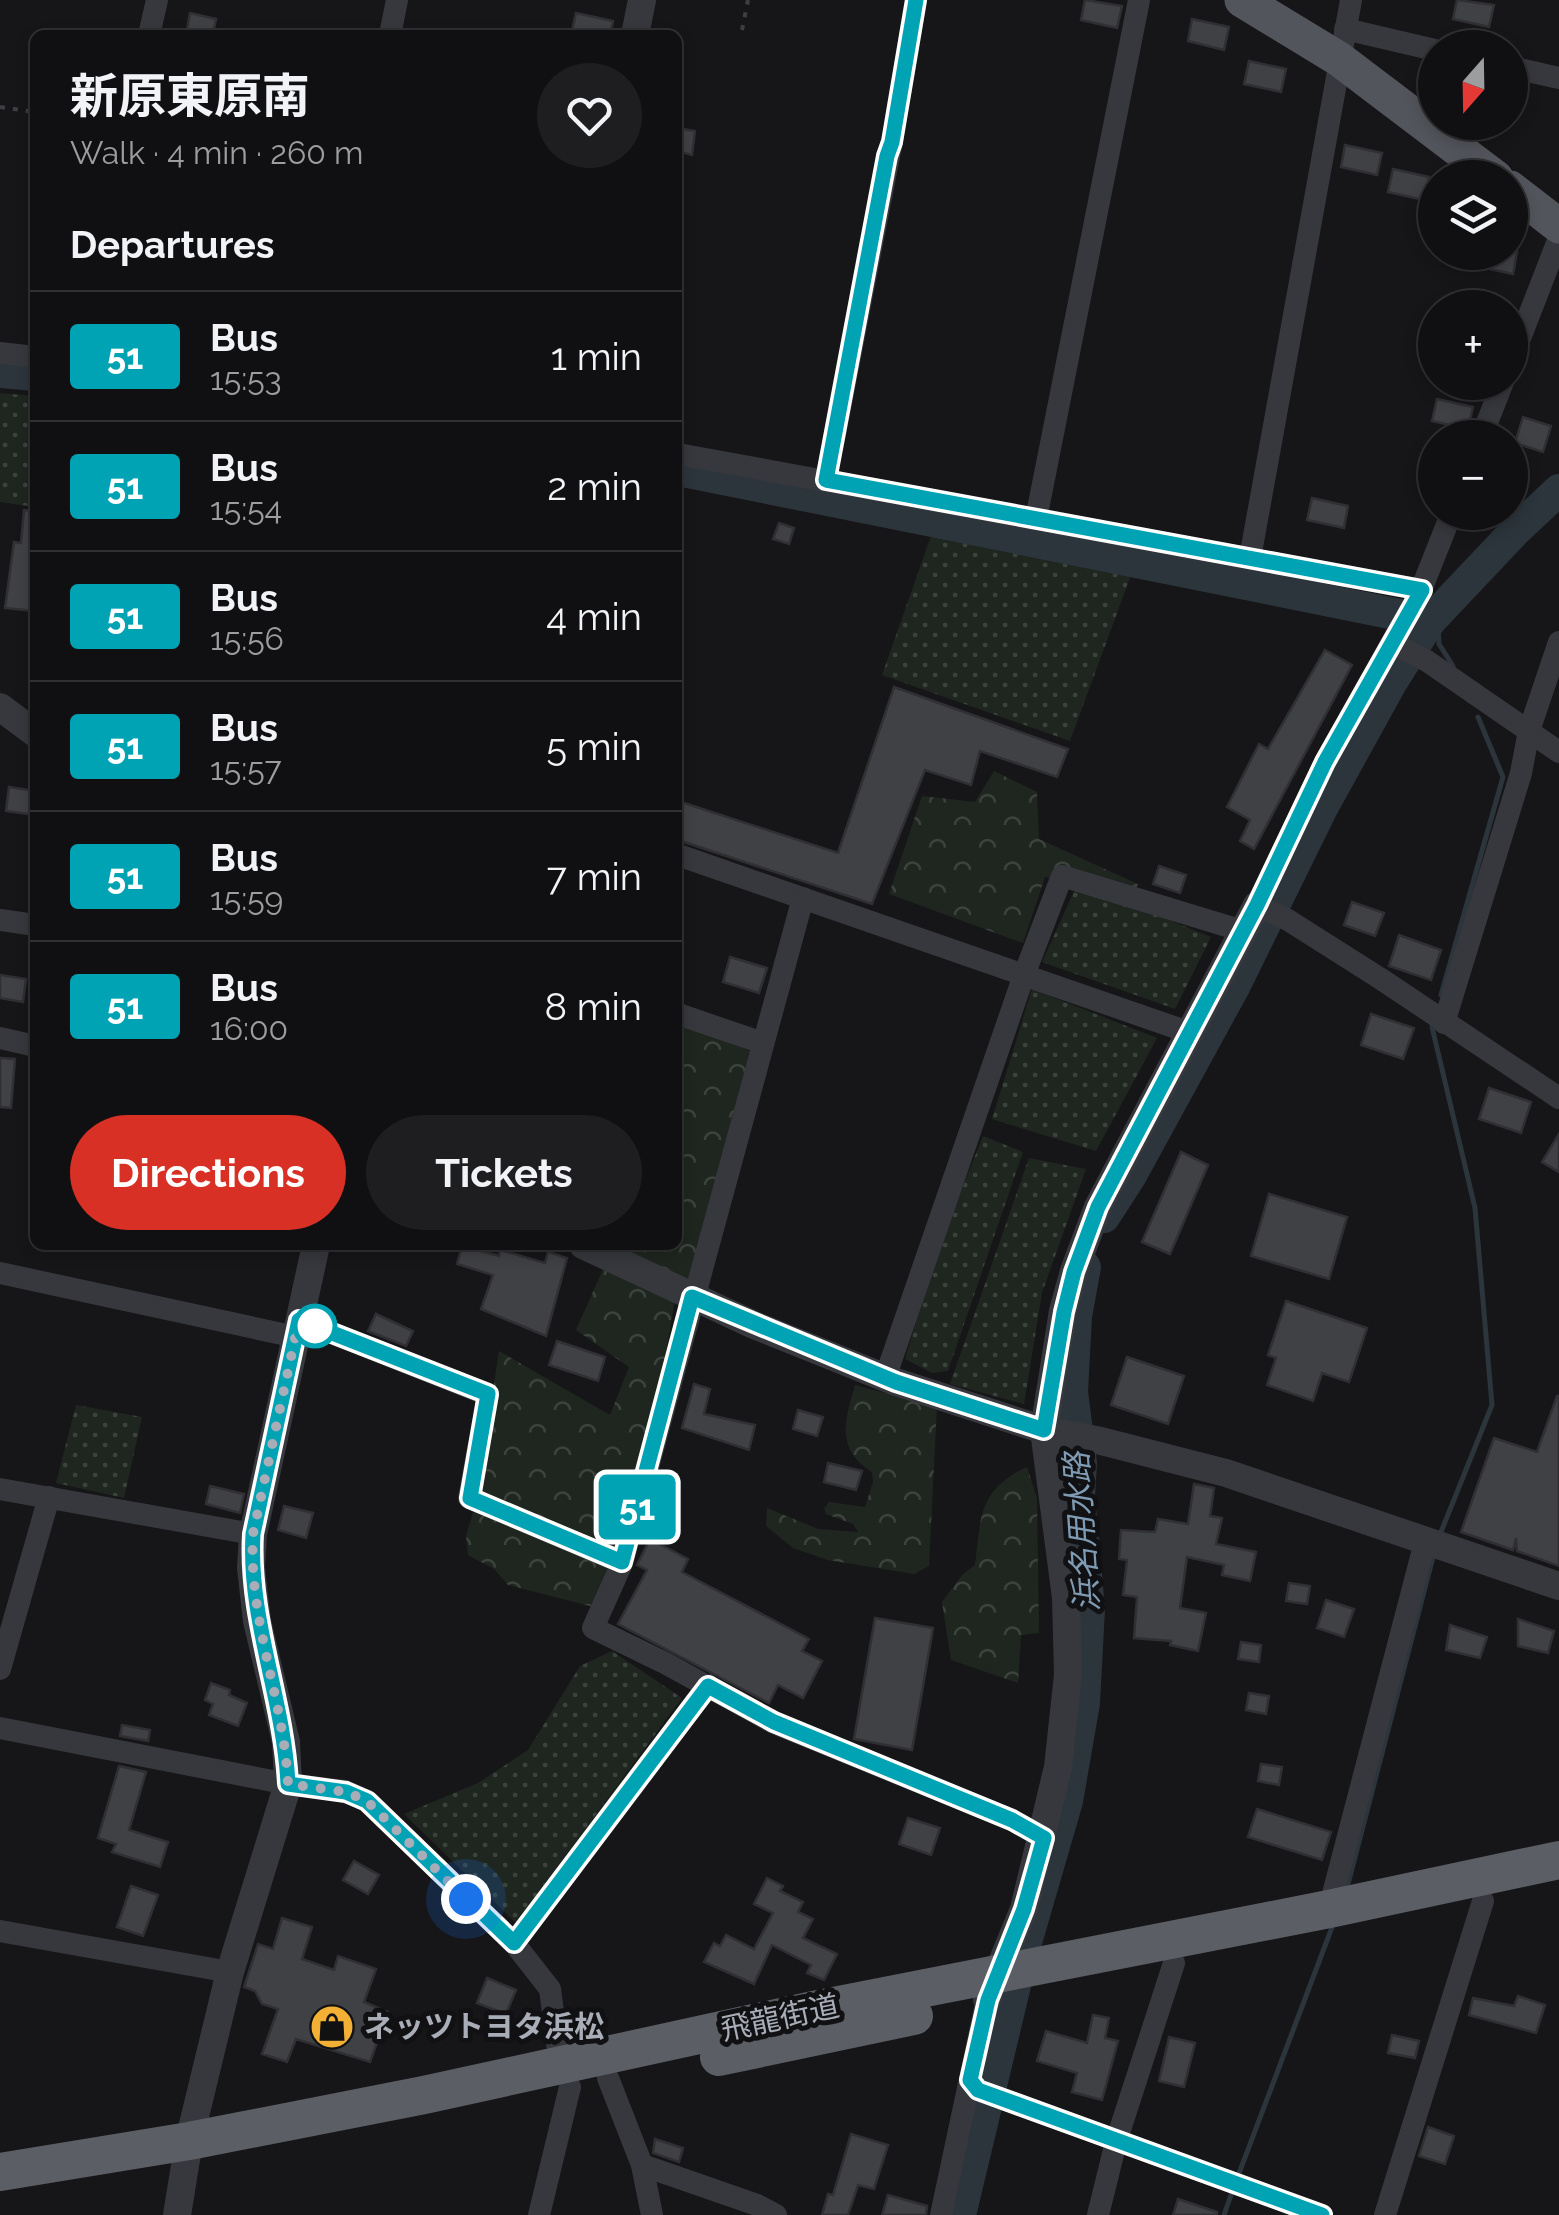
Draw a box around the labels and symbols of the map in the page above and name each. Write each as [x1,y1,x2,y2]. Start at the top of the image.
north arrow [1418,30,1528,140]
unlabelled marker [294,1305,336,1347]
water label: 浜名用水路 [1057,1448,1106,1613]
line badge: 51 [592,1474,682,1540]
your location [441,1874,491,1924]
street label: 飛龍街道 [718,1988,842,2047]
shop icon: ネッツトヨタ浜松 [309,2004,355,2050]
place label: ネッツトヨタ浜松 [364,2009,604,2044]

